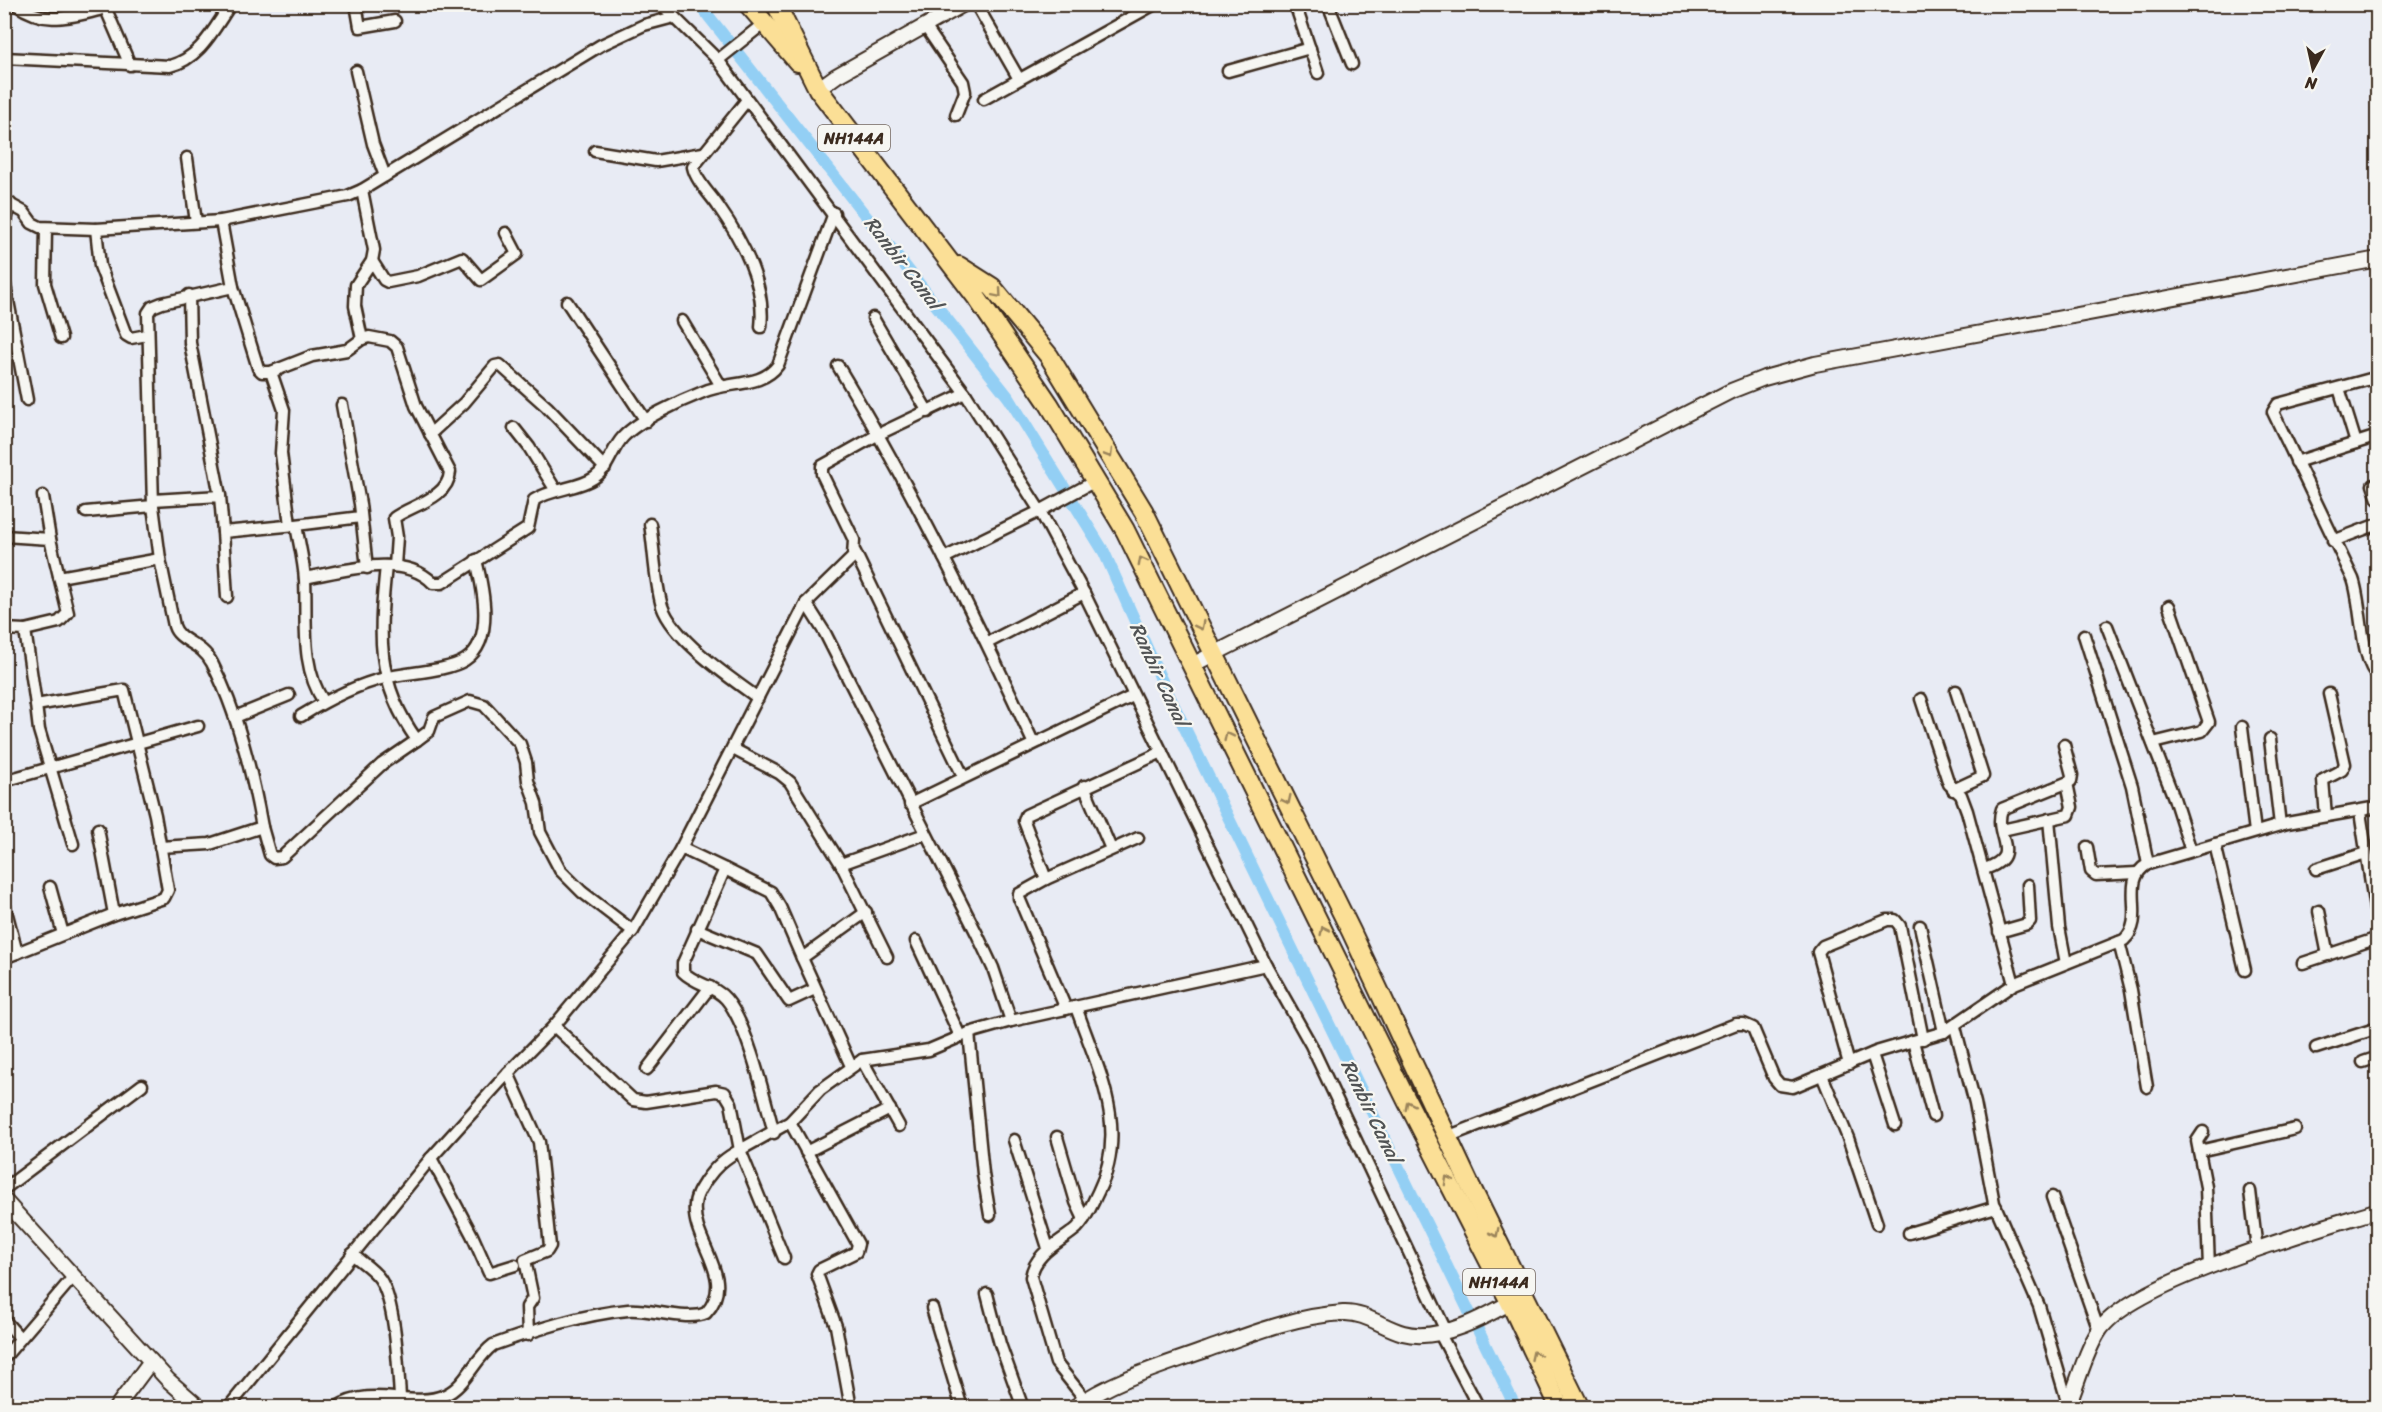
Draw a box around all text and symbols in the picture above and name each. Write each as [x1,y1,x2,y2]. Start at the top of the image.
north arrow [2283,39,2343,99]
text: N [2303,68,2319,99]
road number: NH144A [818,125,890,151]
water label: Ranbir Canal [855,208,954,321]
one-way arrow [991,287,1002,298]
one-way arrow [1101,448,1113,458]
one-way arrow [1138,557,1149,567]
water label: Ranbir Canal [1120,616,1200,736]
one-way arrow [1192,620,1204,631]
one-way arrow [1223,732,1235,743]
one-way arrow [1280,794,1291,805]
one-way arrow [1319,925,1331,936]
water label: Ranbir Canal [1331,1053,1413,1173]
one-way arrow [1405,1101,1416,1112]
one-way arrow [1444,1176,1455,1186]
one-way arrow [1487,1227,1499,1238]
road number: NH144A [1463,1269,1535,1295]
one-way arrow [1530,1350,1542,1361]

